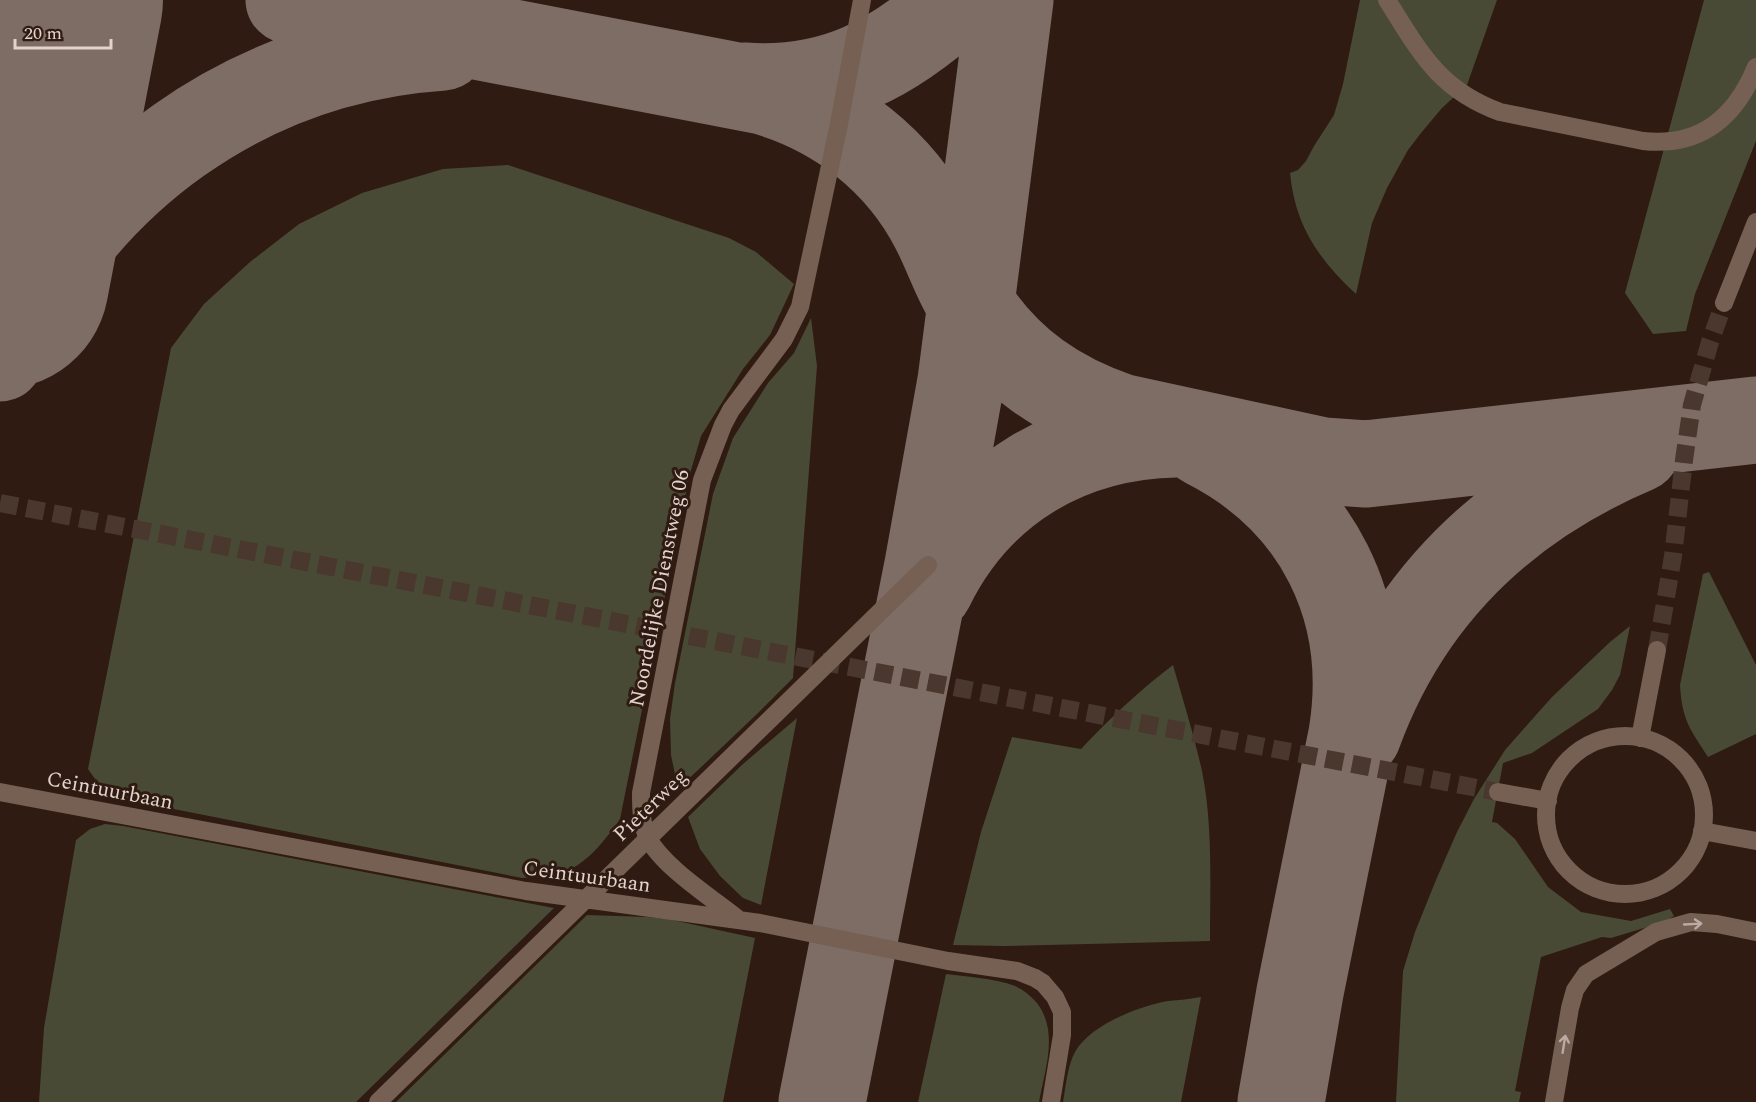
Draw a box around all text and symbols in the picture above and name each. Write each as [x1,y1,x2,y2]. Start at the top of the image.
scale bar [15,12,111,50]
text: 20 m [24,20,62,47]
street label: Noordelijke Dienstweg 06 [621,467,699,710]
street label: Pieterweg [606,762,695,850]
street label: Ceintuurbaan [44,763,176,819]
street label: Ceintuurbaan [521,852,653,902]
one-way arrow [1683,918,1702,929]
one-way arrow [1558,1035,1569,1055]

